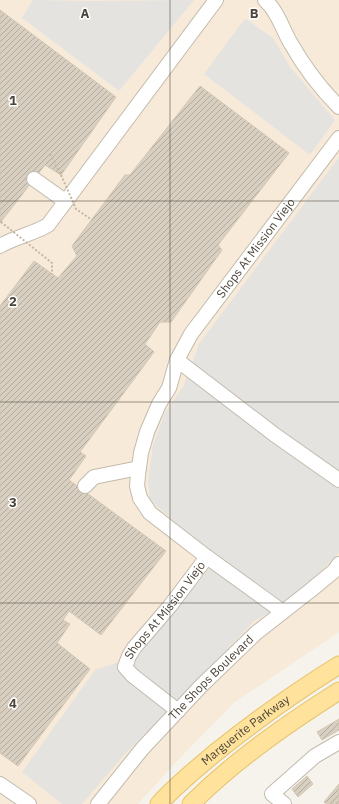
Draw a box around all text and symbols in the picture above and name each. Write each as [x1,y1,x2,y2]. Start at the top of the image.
text: A [81,5,90,22]
text: B [250,5,259,22]
text: 1 [9,92,17,109]
street label: Shops At Mission Viejo [213,195,298,301]
text: 2 [9,293,17,310]
text: 3 [9,494,17,511]
street label: Shops At Mission Viejo [121,558,208,662]
street label: The Shops Boulevard [165,631,256,723]
street label: Marguerite Parkway [198,692,292,768]
text: 4 [9,695,17,712]

